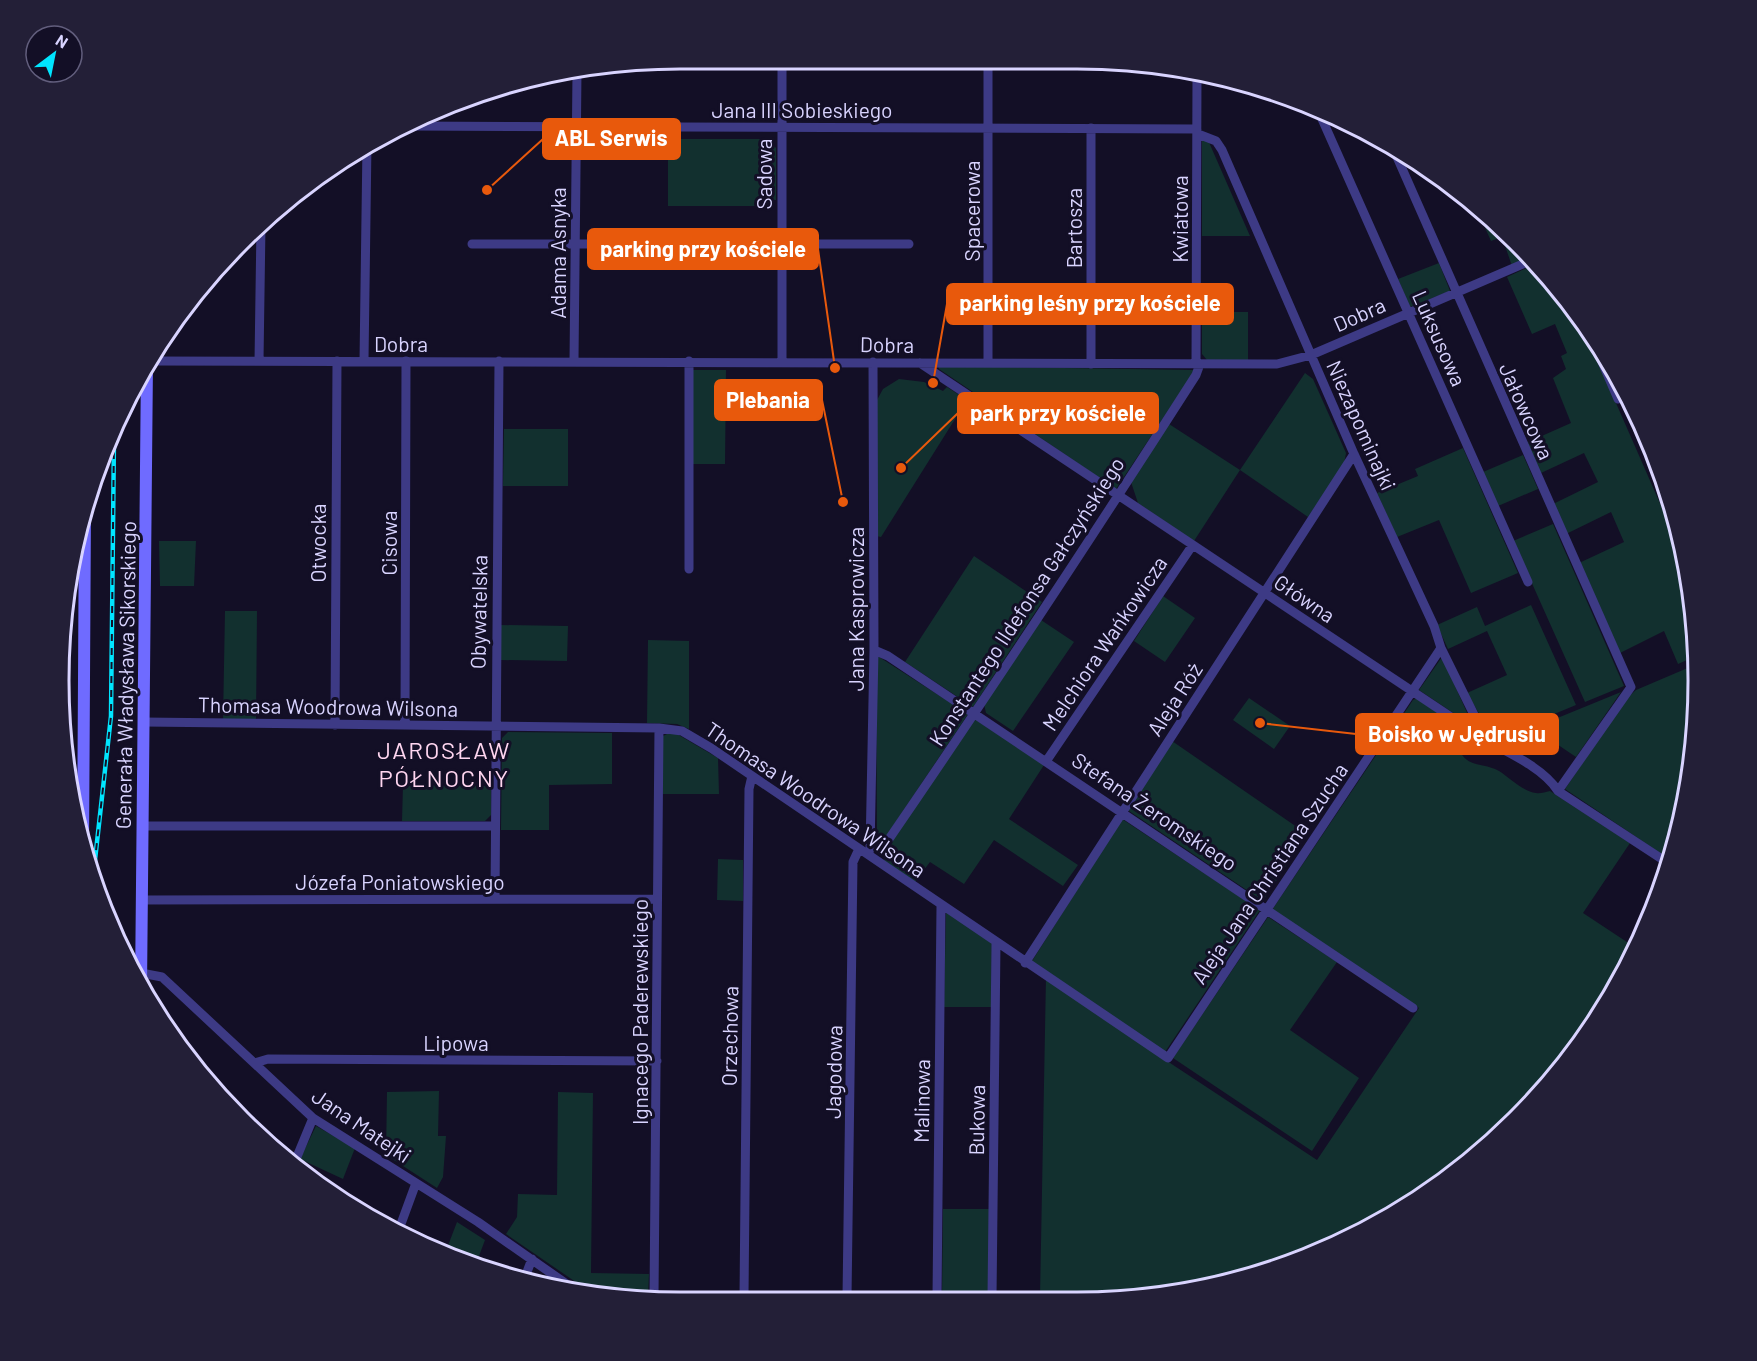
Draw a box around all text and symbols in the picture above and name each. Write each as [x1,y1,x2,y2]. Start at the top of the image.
north arrow [24,24,84,84]
text: N [53,30,72,52]
street label: Jana III Sobieskiego [712,97,893,122]
callout: ABL Serwis [543,119,680,159]
text: ABL Serwis [554,124,668,150]
street label: Sadowa [751,138,776,210]
street label: Spacerowa [959,161,984,261]
street label: Kwiatowa [1167,175,1192,263]
street label: Adama Asnyka [545,187,570,319]
street label: Bartosza [1061,188,1086,268]
callout: parking przy kościele [588,229,818,269]
text: parking przy kościele [600,235,806,261]
callout: parking leśny przy kościele [947,284,1233,324]
street label: Luksusowa [1408,286,1472,390]
text: parking leśny przy kościele [959,289,1221,315]
street label: Dobra [1329,292,1389,336]
street label: Dobra [374,331,428,356]
street label: Dobra [860,331,914,357]
street label: Niezapominajki [1322,356,1402,494]
street label: Jałowcowa [1495,359,1559,463]
callout: Plebania [715,380,822,420]
text: Plebania [726,386,810,412]
callout: park przy kościele [958,393,1158,433]
text: park przy kościele [970,399,1146,425]
street label: Konstantego Ildefonsa Gałczyńskiego [923,452,1129,750]
street label: Otwocka [305,504,330,582]
street label: Cisowa [376,511,401,575]
street label: Generała Władysława Sikorskiego [110,521,140,829]
street label: Jana Kasprowicza [843,527,868,691]
street label: Melchiora Wańkowicza [1036,551,1172,735]
street label: Obywatelska [465,555,491,669]
street label: Główna [1270,569,1340,627]
street label: Aleja Róż [1141,658,1207,740]
street label: Thomasa Woodrowa Wilsona [198,691,458,721]
callout: Boisko w Jędrusiu [1356,714,1558,754]
street label: Thomasa Woodrowa Wilsona [701,716,931,882]
text: Boisko w Jędrusiu [1368,720,1546,746]
district label: JAROSŁAW PÓŁNOCNY [377,735,511,792]
street label: Stefana Żeromskiego [1068,746,1242,876]
street label: Aleja Jana Christiana Szucha [1186,758,1352,988]
street label: Józefa Poniatowskiego [295,869,505,894]
street label: Ignacego Paderewskiego [627,899,652,1125]
street label: Orzechowa [716,986,742,1086]
street label: Jagodowa [820,1025,846,1119]
street label: Lipowa [423,1030,489,1055]
street label: Malinowa [908,1059,934,1143]
street label: Jana Matejki [308,1083,416,1167]
street label: Bukowa [963,1084,989,1156]

